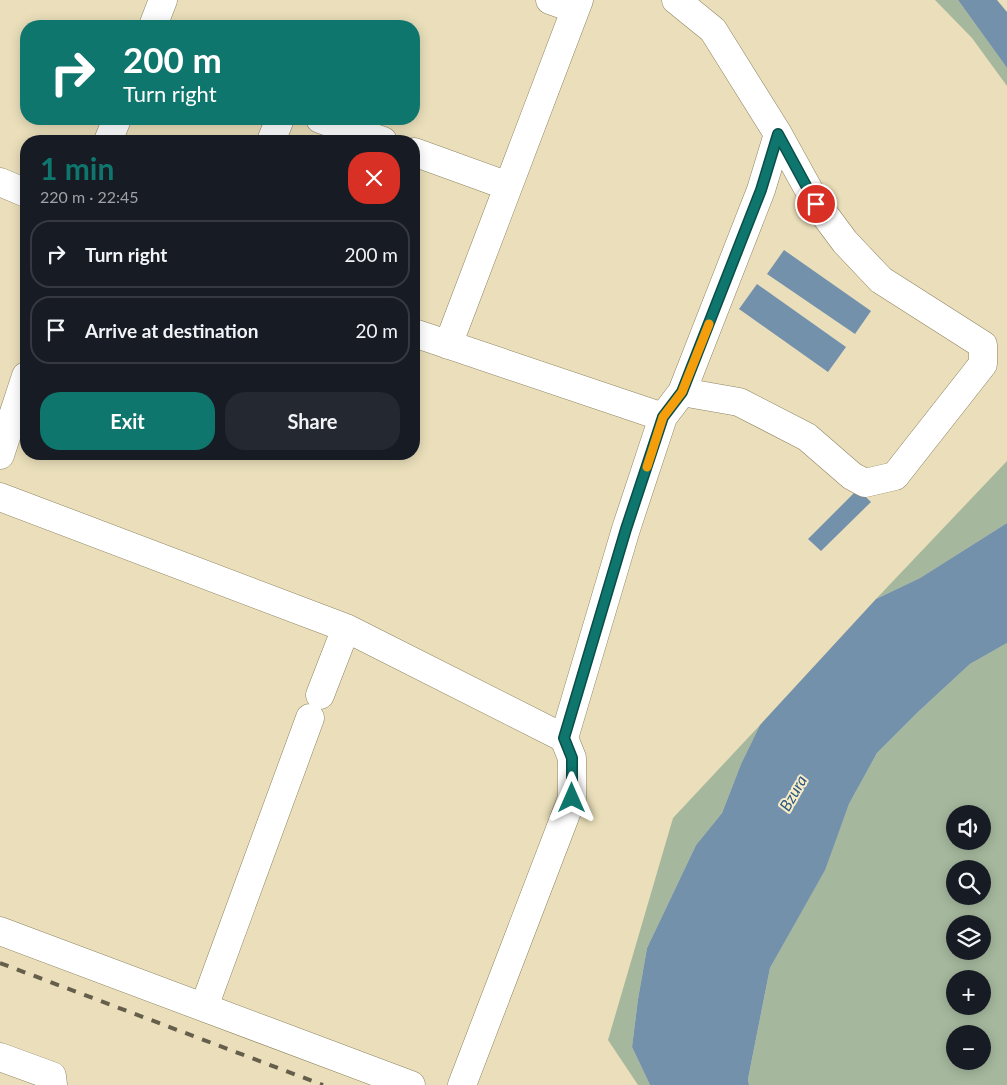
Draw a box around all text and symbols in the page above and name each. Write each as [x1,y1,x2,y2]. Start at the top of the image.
text: 200 m [123,38,222,80]
icon: right [40,40,105,105]
text: Turn right [123,80,217,107]
text: 1 min [40,150,114,186]
button: close [348,152,400,204]
pin [795,183,837,225]
text: 220 m · 22:45 [40,187,139,206]
icon: arrive [802,190,830,218]
icon: right [42,240,70,268]
text: Turn right [85,243,167,266]
text: 200 m [344,243,398,266]
icon: arrive [42,316,70,344]
text: Arrive at destination [85,319,258,342]
text: 20 m [355,319,398,342]
button: Exit [40,392,215,450]
button: Share [225,392,400,450]
position arrow [545,771,597,823]
water label: Bzura [775,772,810,814]
map controls [946,805,991,1070]
button: sound [946,805,991,850]
button: search [946,860,991,905]
button: layers [946,915,991,960]
button: + [946,970,991,1015]
button: − [946,1025,991,1070]

